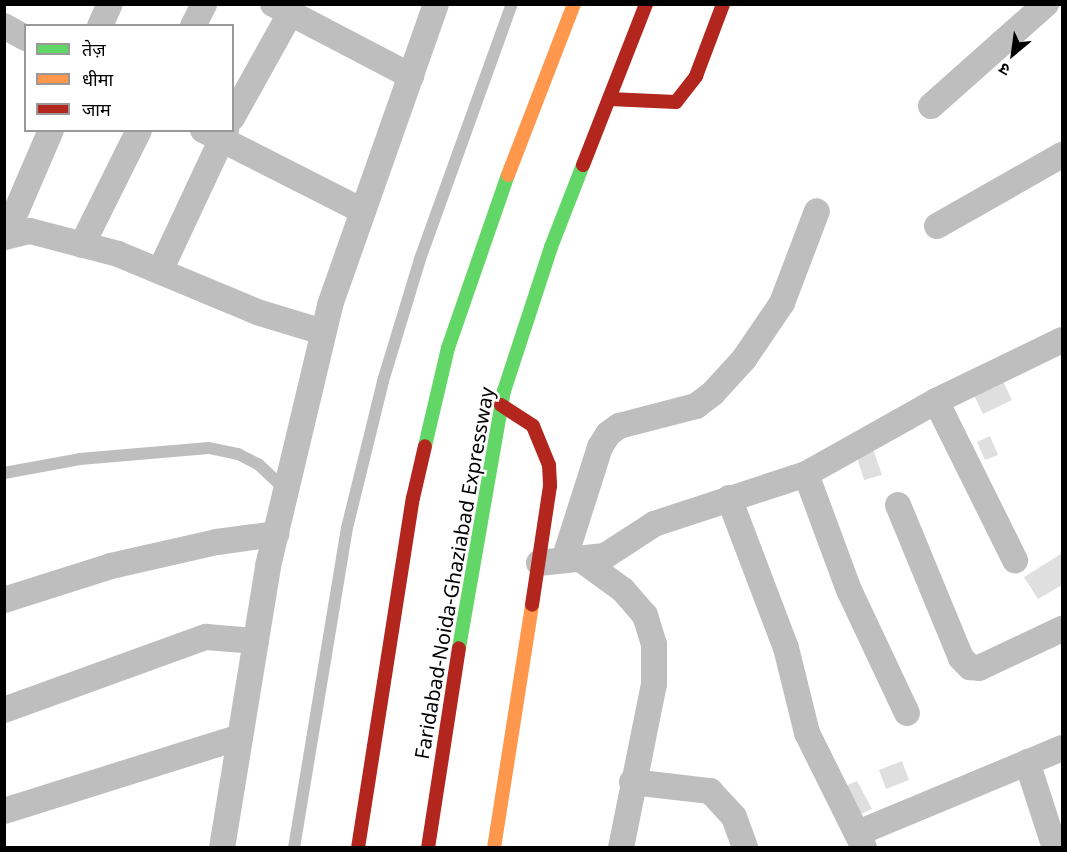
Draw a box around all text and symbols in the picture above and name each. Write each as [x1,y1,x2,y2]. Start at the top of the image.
legend [24,24,234,132]
north arrow [983,24,1043,84]
text: तेज़ [82,37,106,61]
text: उ [995,58,1014,82]
text: धीमा [82,67,113,91]
text: जाम [82,97,111,121]
street label: Faridabad-Noida-Ghaziabad Expressway [409,385,499,761]

